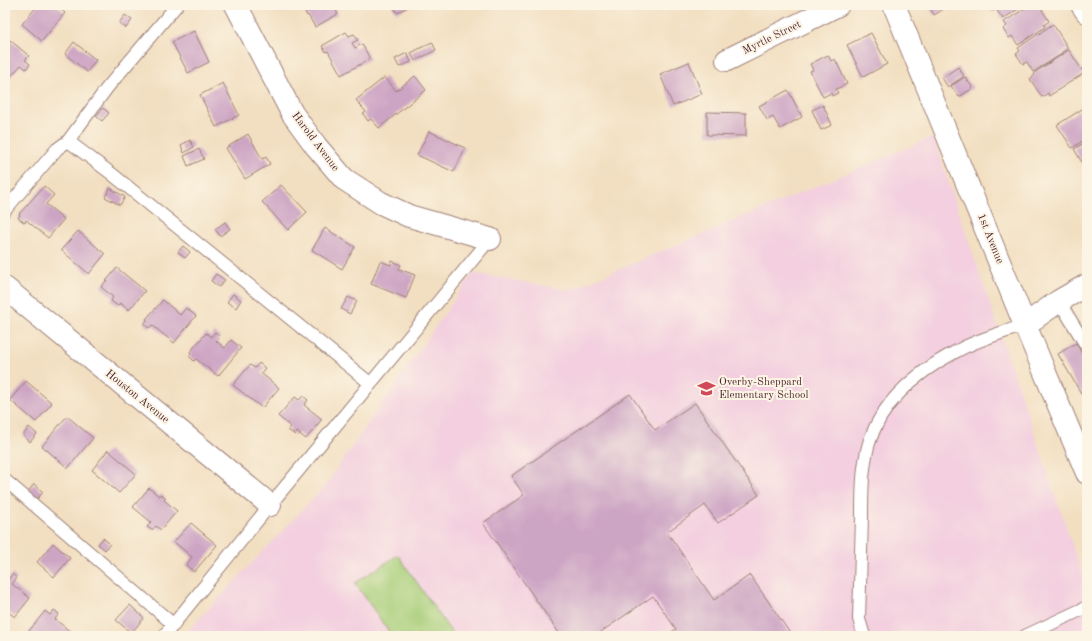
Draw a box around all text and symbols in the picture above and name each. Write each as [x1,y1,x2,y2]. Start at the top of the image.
street label: Myrtle Street [741,19,803,57]
street label: Harold Avenue [289,110,341,174]
street label: 1st Avenue [975,212,1005,266]
street label: Houston Avenue [103,368,171,426]
place label: Overby-Sheppard Elementary School [719,377,809,401]
school or university icon: Overby-Sheppard Elementary School [696,378,716,398]

